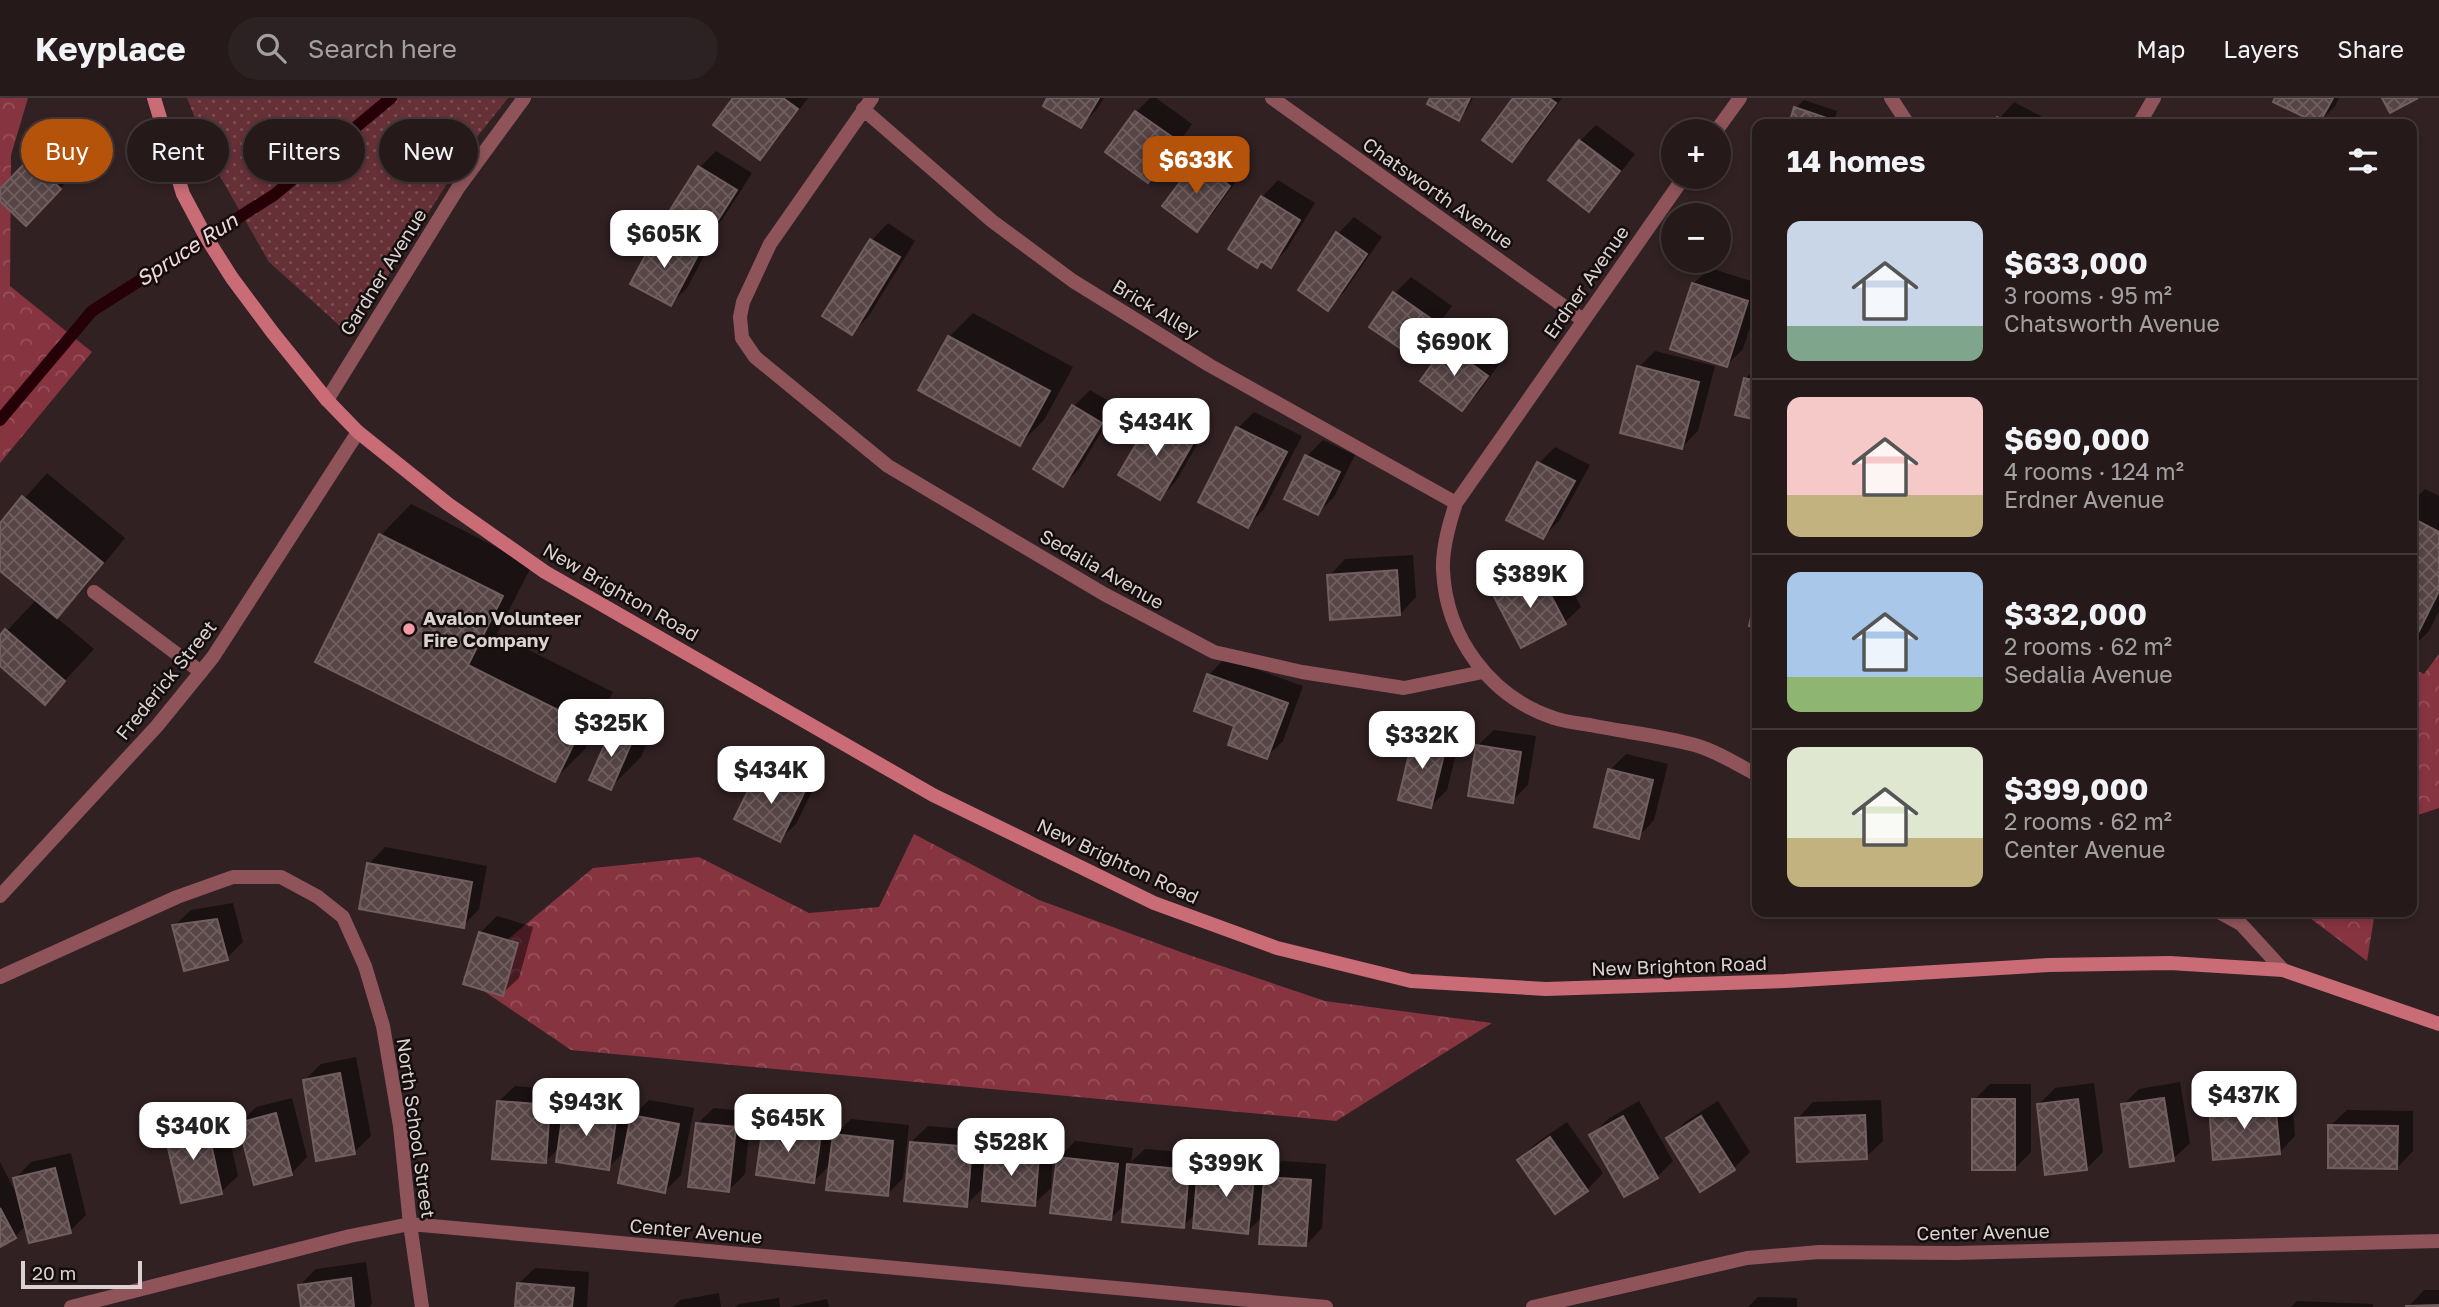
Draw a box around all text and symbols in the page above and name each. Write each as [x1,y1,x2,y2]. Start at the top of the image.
search box [228,17,718,80]
text: Keyplace [35,29,186,68]
icon: search [252,29,290,67]
text: Search here [308,33,457,64]
text: Map [2136,34,2185,63]
text: Layers [2223,34,2299,63]
text: Share [2337,34,2404,63]
chip: Buy [21,119,113,182]
chip: Rent [127,119,229,182]
chip: Filters [243,119,365,182]
chip: New [379,119,478,182]
map controls [1661,119,1731,273]
button: + [1661,119,1731,189]
street label: Chatsworth Avenue [1359,132,1518,253]
pin: $633K [1147,136,1245,196]
icon: filters [2344,142,2382,180]
text: 14 homes [1787,143,1926,179]
text: $633K [1159,145,1233,173]
button: − [1661,203,1731,273]
street label: Gardner Avenue [334,204,431,339]
water label: Spruce Run [131,206,243,292]
pin: $605K [615,211,713,270]
text: $605K [626,219,702,247]
street label: Erdner Avenue [1538,221,1633,343]
text: $633,000 [2004,245,2148,281]
icon: home [1843,249,1927,333]
street label: Brick Alley [1109,274,1204,344]
text: 3 rooms · 95 m² [2004,281,2172,309]
text: Chatsworth Avenue [2004,309,2220,337]
pin: $690K [1405,318,1503,378]
text: $690K [1416,327,1492,355]
pin: $434K [1107,398,1205,458]
text: $434K [1119,407,1193,435]
text: $690,000 [2004,421,2150,457]
icon: home [1843,425,1927,509]
text: 4 rooms · 124 m² [2004,457,2184,485]
text: Erdner Avenue [2004,485,2164,513]
street label: Sedalia Avenue [1036,524,1168,613]
street label: New Brighton Road [539,538,703,645]
pin: $389K [1481,550,1579,610]
text: $389K [1492,559,1568,587]
text: $332,000 [2004,596,2147,632]
icon: home [1843,600,1927,684]
place label: Avalon Volunteer Fire Company [423,606,582,651]
street label: Frederick Street [110,615,221,744]
marker: Avalon Volunteer Fire Company [401,621,417,637]
text: 2 rooms · 62 m² [2004,632,2172,660]
text: Sedalia Avenue [2004,660,2173,688]
pin: $325K [562,700,660,759]
text: $325K [574,708,648,736]
pin: $332K [1373,712,1471,771]
text: $332K [1385,720,1459,748]
pin: $434K [722,746,820,806]
text: $434K [734,755,808,783]
text: $399,000 [2004,771,2149,807]
icon: home [1843,775,1927,859]
text: 2 rooms · 62 m² [2004,807,2172,835]
street label: New Brighton Road [1034,813,1203,908]
text: Center Avenue [2004,835,2165,863]
street label: New Brighton Road [1591,951,1767,980]
street label: North School Street [392,1036,441,1220]
pin: $437K [2195,1072,2293,1131]
pin: $943K [537,1079,635,1138]
text: $437K [2207,1080,2281,1108]
text: $943K [548,1087,624,1115]
pin: $645K [739,1094,837,1154]
pin: $340K [144,1102,242,1162]
text: $645K [750,1103,826,1131]
text: $340K [155,1111,231,1139]
pin: $528K [962,1118,1060,1178]
text: $528K [974,1127,1048,1155]
pin: $399K [1177,1140,1275,1199]
text: $399K [1188,1148,1264,1176]
street label: Center Avenue [629,1213,763,1248]
street label: Center Avenue [1916,1219,2050,1244]
scale bar [21,1258,142,1290]
text: 20 m [32,1261,76,1284]

